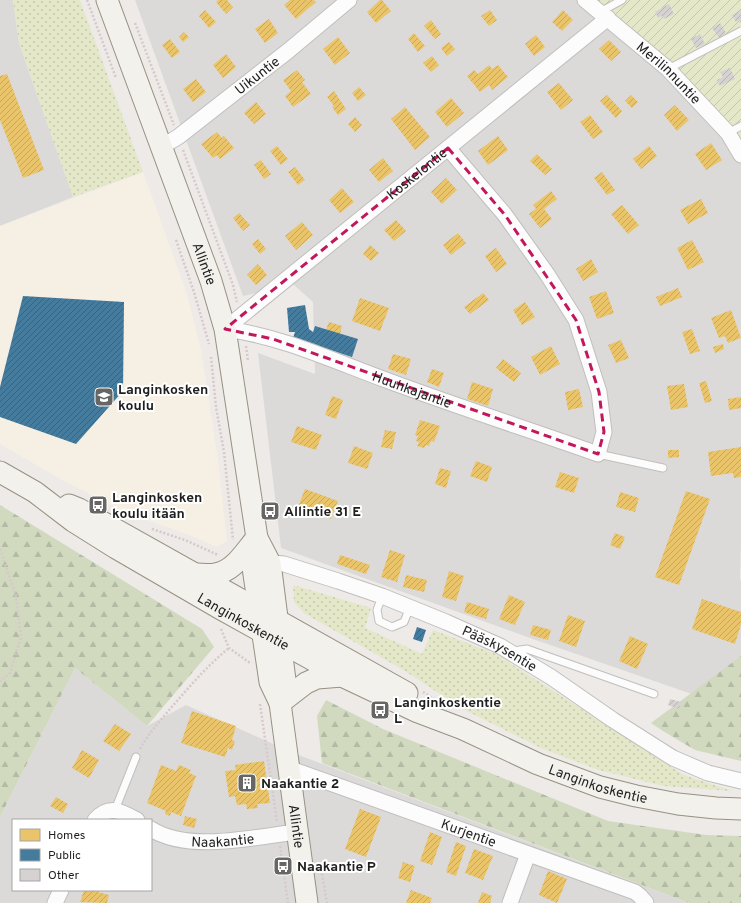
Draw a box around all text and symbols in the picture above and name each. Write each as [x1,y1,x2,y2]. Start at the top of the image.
street label: Merilinnuntie [632,39,704,108]
street label: Uikuntie [232,54,284,99]
street label: Koskelontie [384,145,451,204]
street label: Allintie [187,240,219,288]
street label: Huuhkajantie [370,369,454,413]
place label: Langinkosken koulu [118,382,208,415]
school or university icon: Langinkosken koulu [93,386,115,408]
place label: Langinkosken koulu itään [112,490,202,523]
bus stop icon: Langinkosken koulu itään [87,494,109,516]
bus stop icon: Allintie 31 E [259,500,281,522]
place label: Allintie 31 E [284,504,361,521]
street label: Langinkoskentie [194,590,292,655]
street label: Pääskysentie [459,623,539,676]
place label: Langinkoskentie L [394,695,501,728]
bus stop icon: Langinkoskentie L [369,699,391,721]
street label: Langinkoskentie [546,762,649,808]
building icon: Naakantie 2 [236,772,258,794]
place label: Naakantie 2 [261,776,339,793]
street label: Allintie [284,803,307,849]
street label: Kurjentie [438,816,498,852]
legend [12,819,152,891]
text: Homes [48,828,85,844]
street label: Naakantie [191,831,255,852]
text: Public [48,848,81,864]
bus stop icon: Naakantie P [272,855,294,877]
place label: Naakantie P [297,859,376,876]
text: Other [48,868,80,884]

